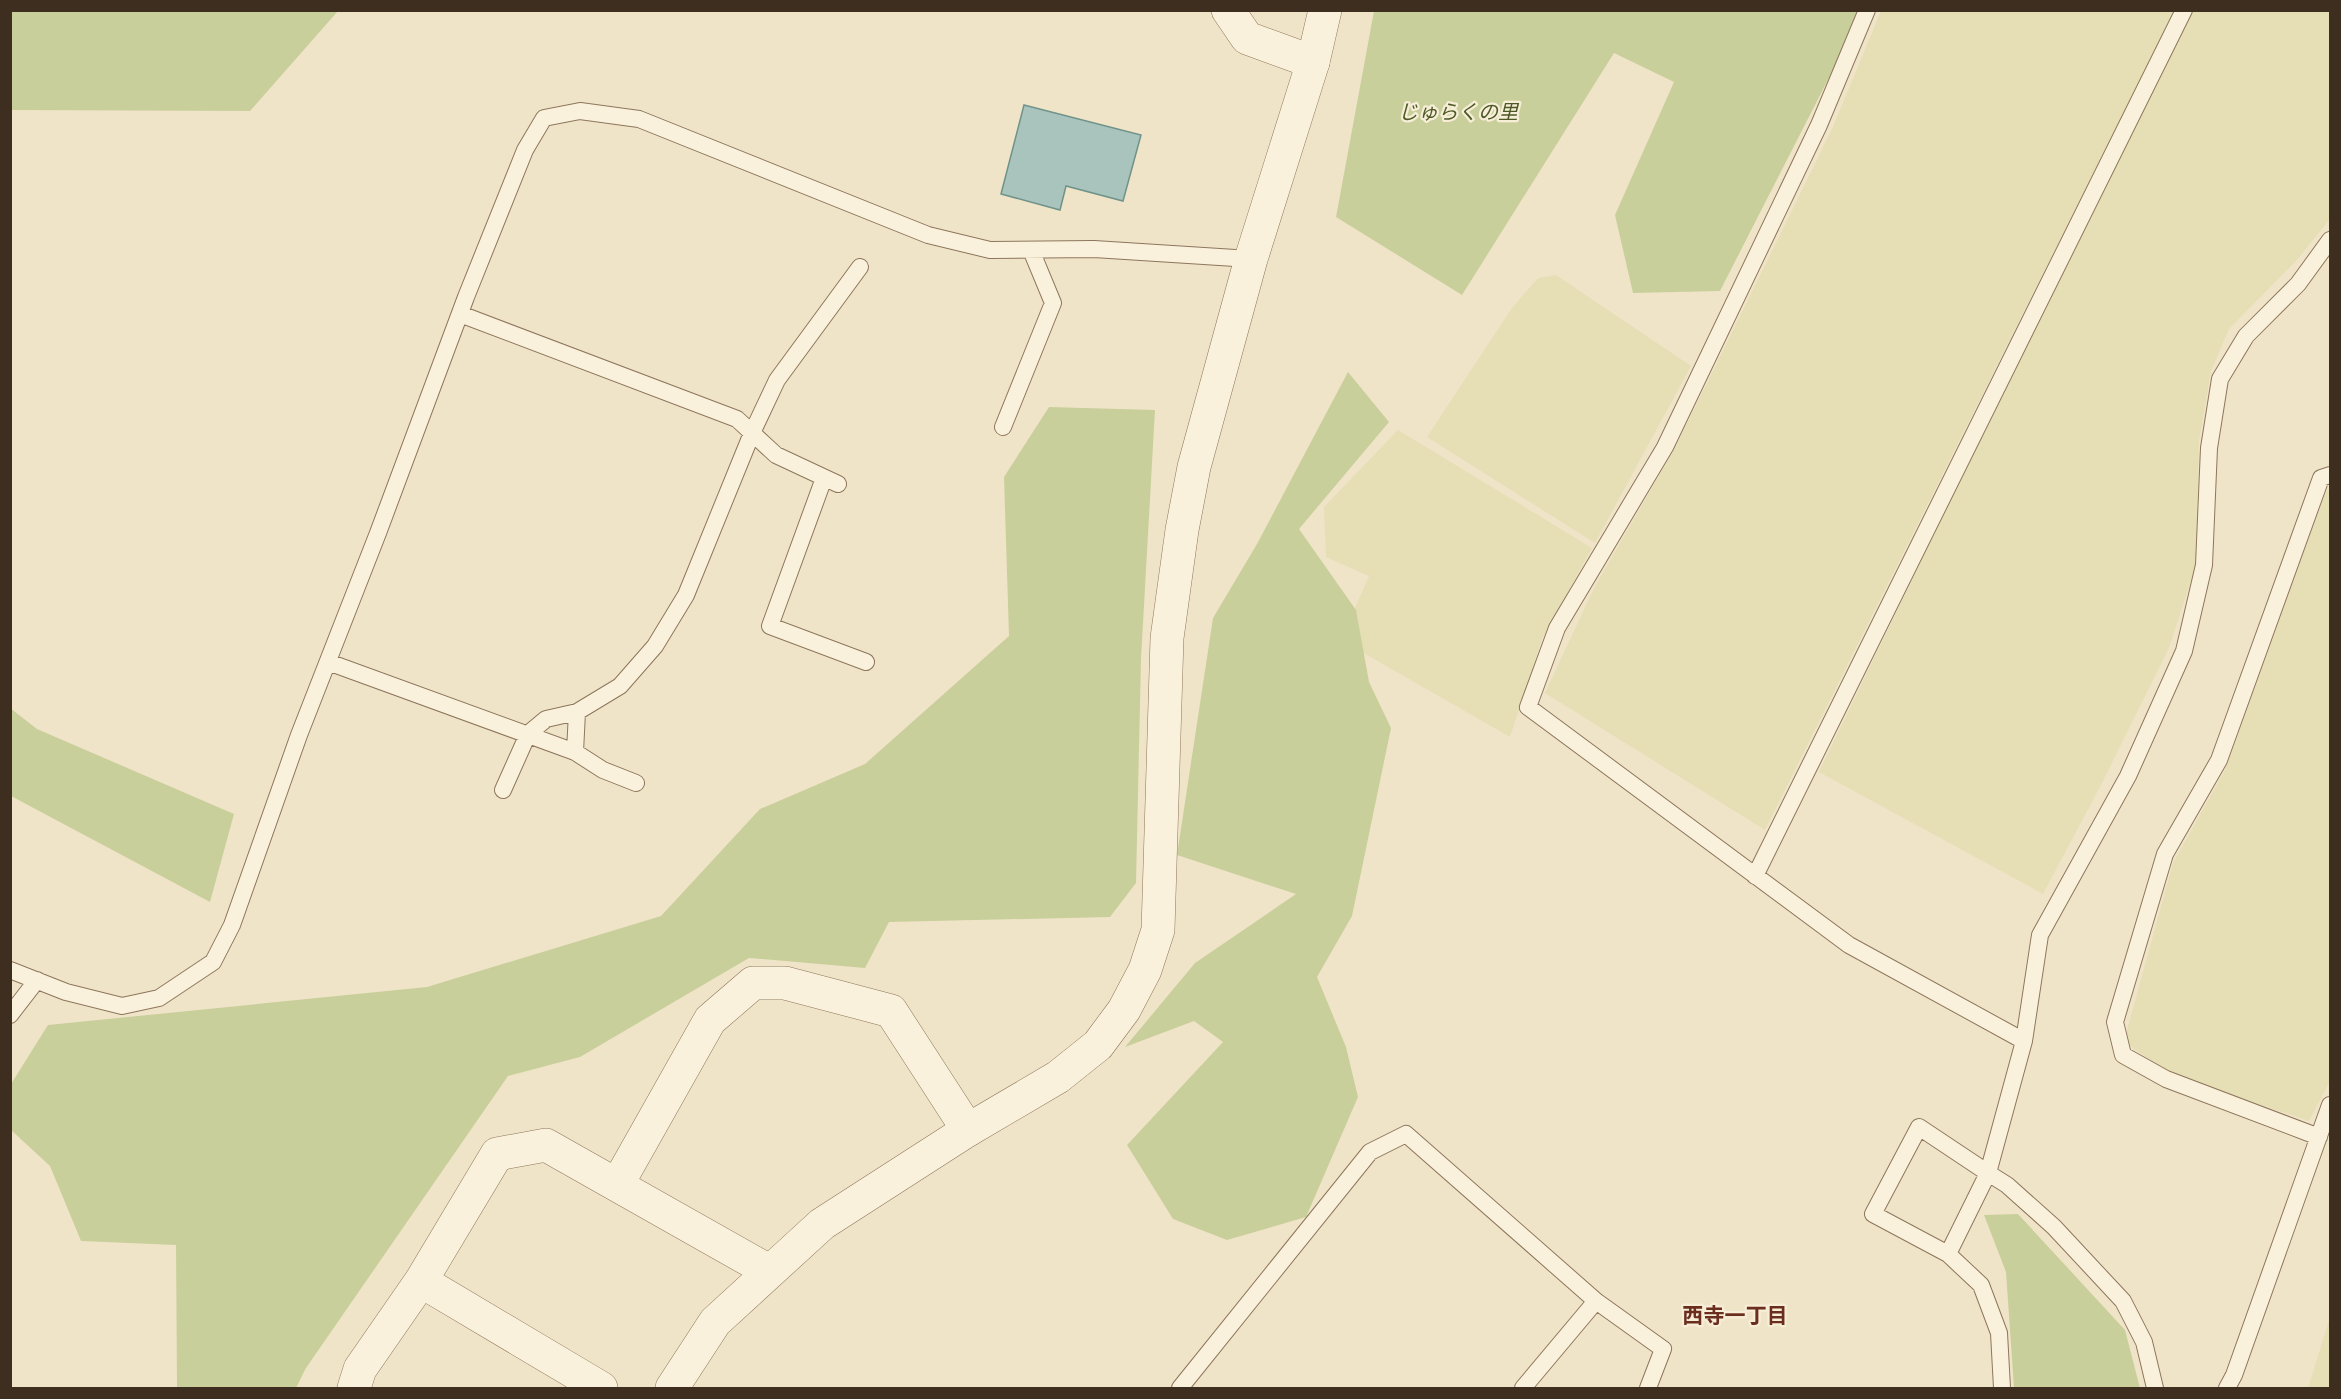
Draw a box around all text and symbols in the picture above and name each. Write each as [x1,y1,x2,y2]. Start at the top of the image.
park label: じゅらくの里 [1398,98,1520,128]
district label: 西寺一丁目 [1683,1301,1788,1333]

